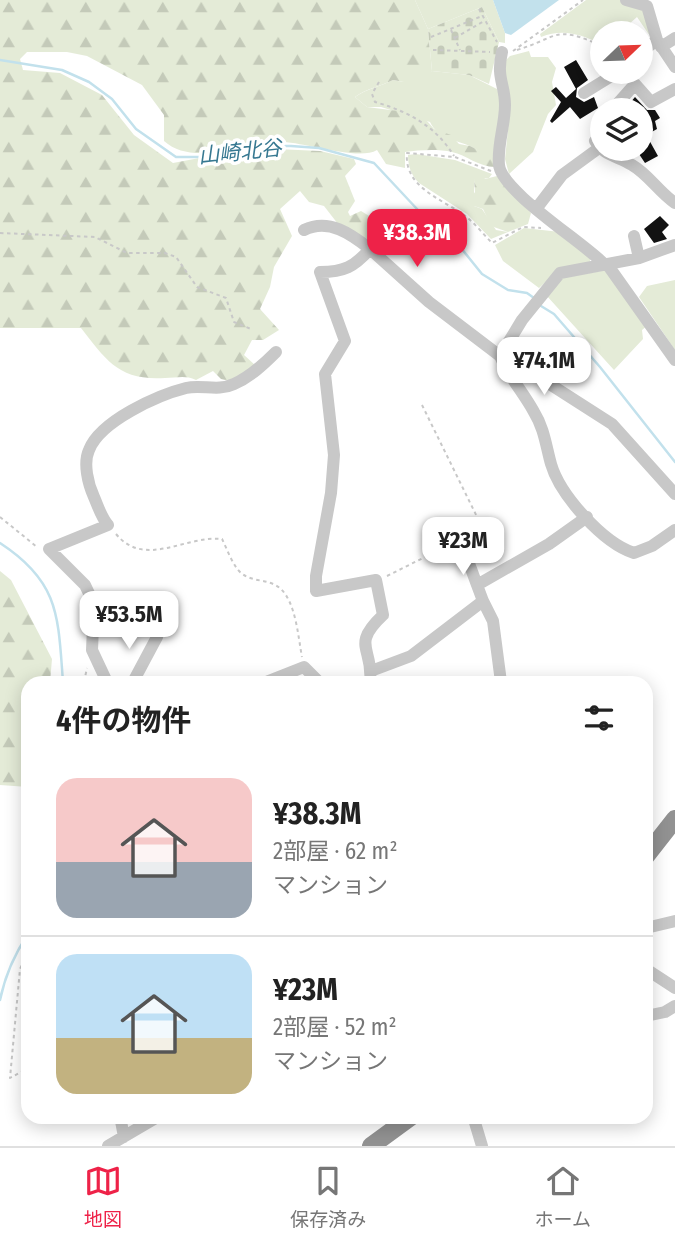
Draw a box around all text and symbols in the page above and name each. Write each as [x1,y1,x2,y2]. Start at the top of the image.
north arrow [590,21,653,84]
map controls [590,21,653,161]
button: layers [590,98,653,161]
water label: 山崎北谷 [197,134,285,169]
pin: ¥38.3M [360,210,474,269]
text: ¥38.3M [383,218,451,246]
pin: ¥74.1M [487,338,601,397]
text: ¥74.1M [513,346,575,374]
pin: ¥23M [422,518,504,577]
text: ¥23M [438,526,488,554]
pin: ¥53.5M [72,592,186,651]
text: ¥53.5M [96,600,162,628]
icon: filters [580,699,618,737]
text: 4件の物件 [56,703,191,739]
text: ¥38.3M [273,796,361,832]
icon: home [112,806,196,890]
text: 2部屋 · 62 m² [273,837,397,865]
text: マンション [273,871,388,899]
text: ¥23M [273,972,338,1008]
icon: home [112,982,196,1066]
text: 2部屋 · 52 m² [273,1013,397,1041]
text: マンション [273,1047,388,1075]
tab: 地図 [84,1162,122,1231]
tab: 保存済み [290,1162,366,1231]
tab: ホーム [534,1162,591,1231]

